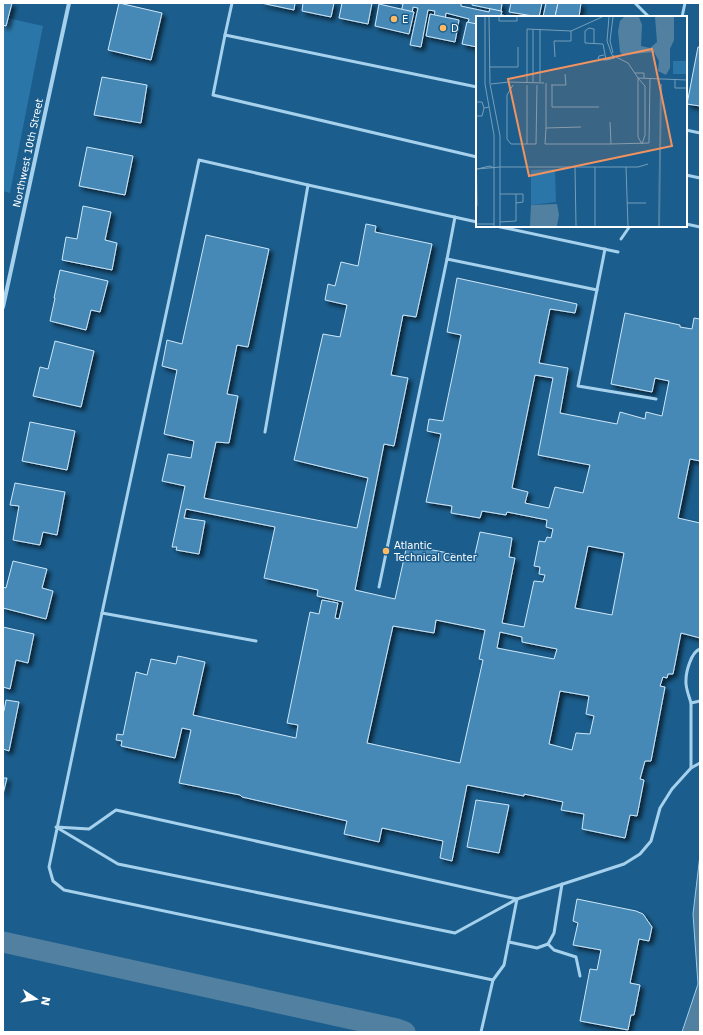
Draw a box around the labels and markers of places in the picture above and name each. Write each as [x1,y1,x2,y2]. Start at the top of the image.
marker: E [389,14,399,24]
place label: E [402,14,408,25]
marker: D [438,23,448,33]
place label: D [451,23,459,34]
place label: Atlantic Technical Center [393,540,478,563]
marker: Atlantic Technical Center [381,546,391,556]

